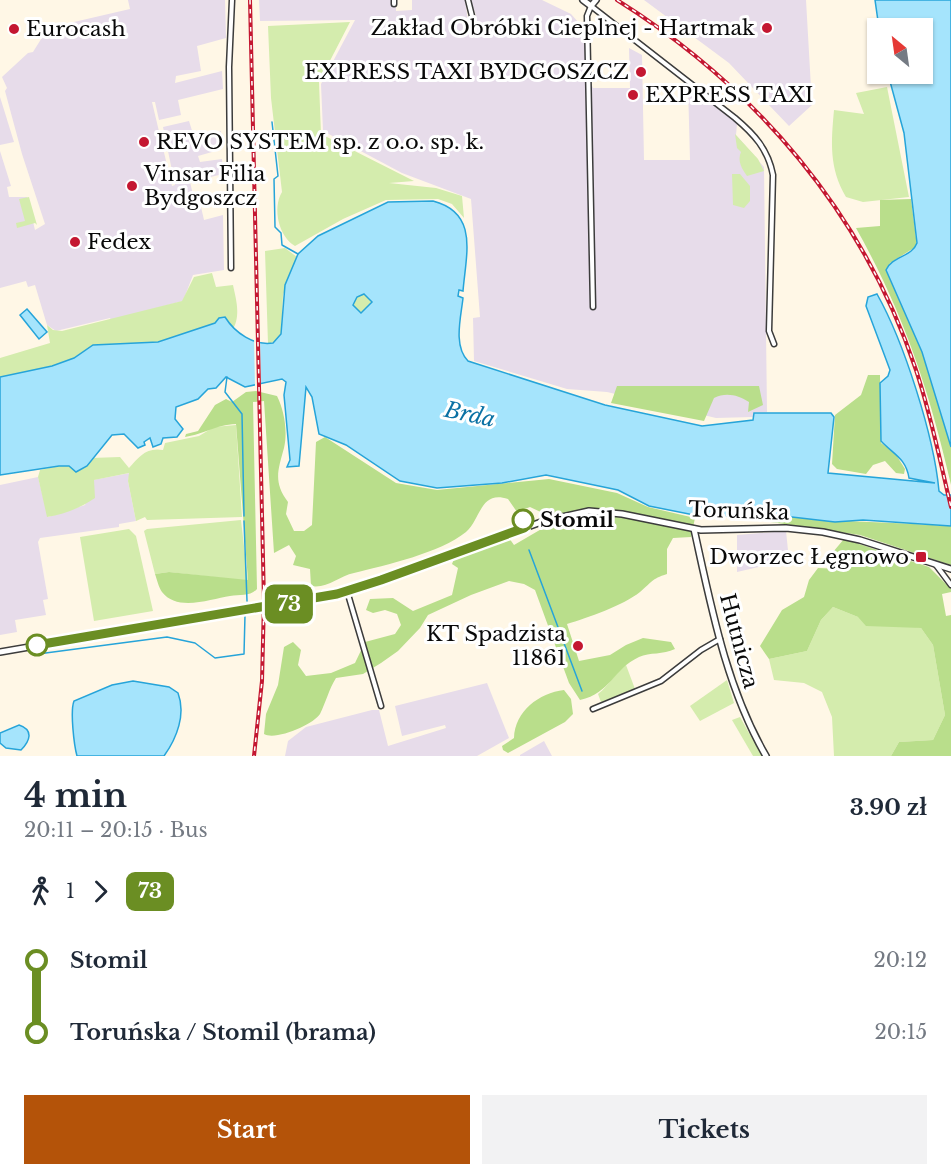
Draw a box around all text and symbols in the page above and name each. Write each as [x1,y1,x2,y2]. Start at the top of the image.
place label: Zakład Obróbki Cieplnej - Hartmak [371,15,755,41]
place label: Eurocash [26,16,126,42]
north arrow [867,18,933,84]
map controls [867,18,933,84]
marker: Zakład Obróbki Cieplnej - Hartmak [760,21,774,35]
marker: Eurocash [7,22,21,36]
place label: EXPRESS TAXI BYDGOSZCZ [304,59,629,85]
marker: EXPRESS TAXI BYDGOSZCZ [634,65,648,79]
place label: EXPRESS TAXI [645,82,814,108]
marker: EXPRESS TAXI [626,88,640,102]
place label: REVO SYSTEM sp. z o.o. sp. k. [156,129,484,155]
marker: REVO SYSTEM sp. z o.o. sp. k. [137,135,151,149]
place label: Vinsar Filia Bydgoszcz [143,161,266,211]
marker: Vinsar Filia Bydgoszcz [125,179,139,193]
place label: Fedex [87,229,151,255]
marker: Fedex [68,235,82,249]
water label: Brda [441,396,498,433]
street label: Toruńska [688,496,790,526]
place label: Stomil [540,507,614,533]
marker: Stomil [512,509,534,531]
place label: Dworzec Łęgnowo [709,544,909,570]
marker: Dworzec Łęgnowo [914,550,928,564]
line badge: 73 [262,584,316,624]
text: 73 [277,591,301,617]
street label: Hutnicza [714,591,764,692]
place label: KT Spadzista 11861 [426,621,566,671]
unlabelled marker [26,634,48,656]
marker: KT Spadzista 11861 [571,639,585,653]
text: 4 min [24,775,127,816]
text: 3.90 zł [850,794,927,821]
text: 20:11 – 20:15 · Bus [24,818,208,842]
icon: walk [24,875,57,908]
icon: forward [84,875,117,908]
text: 73 [138,878,162,904]
text: 1 [66,879,75,903]
text: Stomil [70,947,147,974]
text: 20:12 [873,948,927,972]
text: Toruńska / Stomil (brama) [70,1019,376,1046]
text: 20:15 [874,1020,927,1044]
button: Start [24,1095,470,1164]
button: Tickets [482,1095,927,1164]

